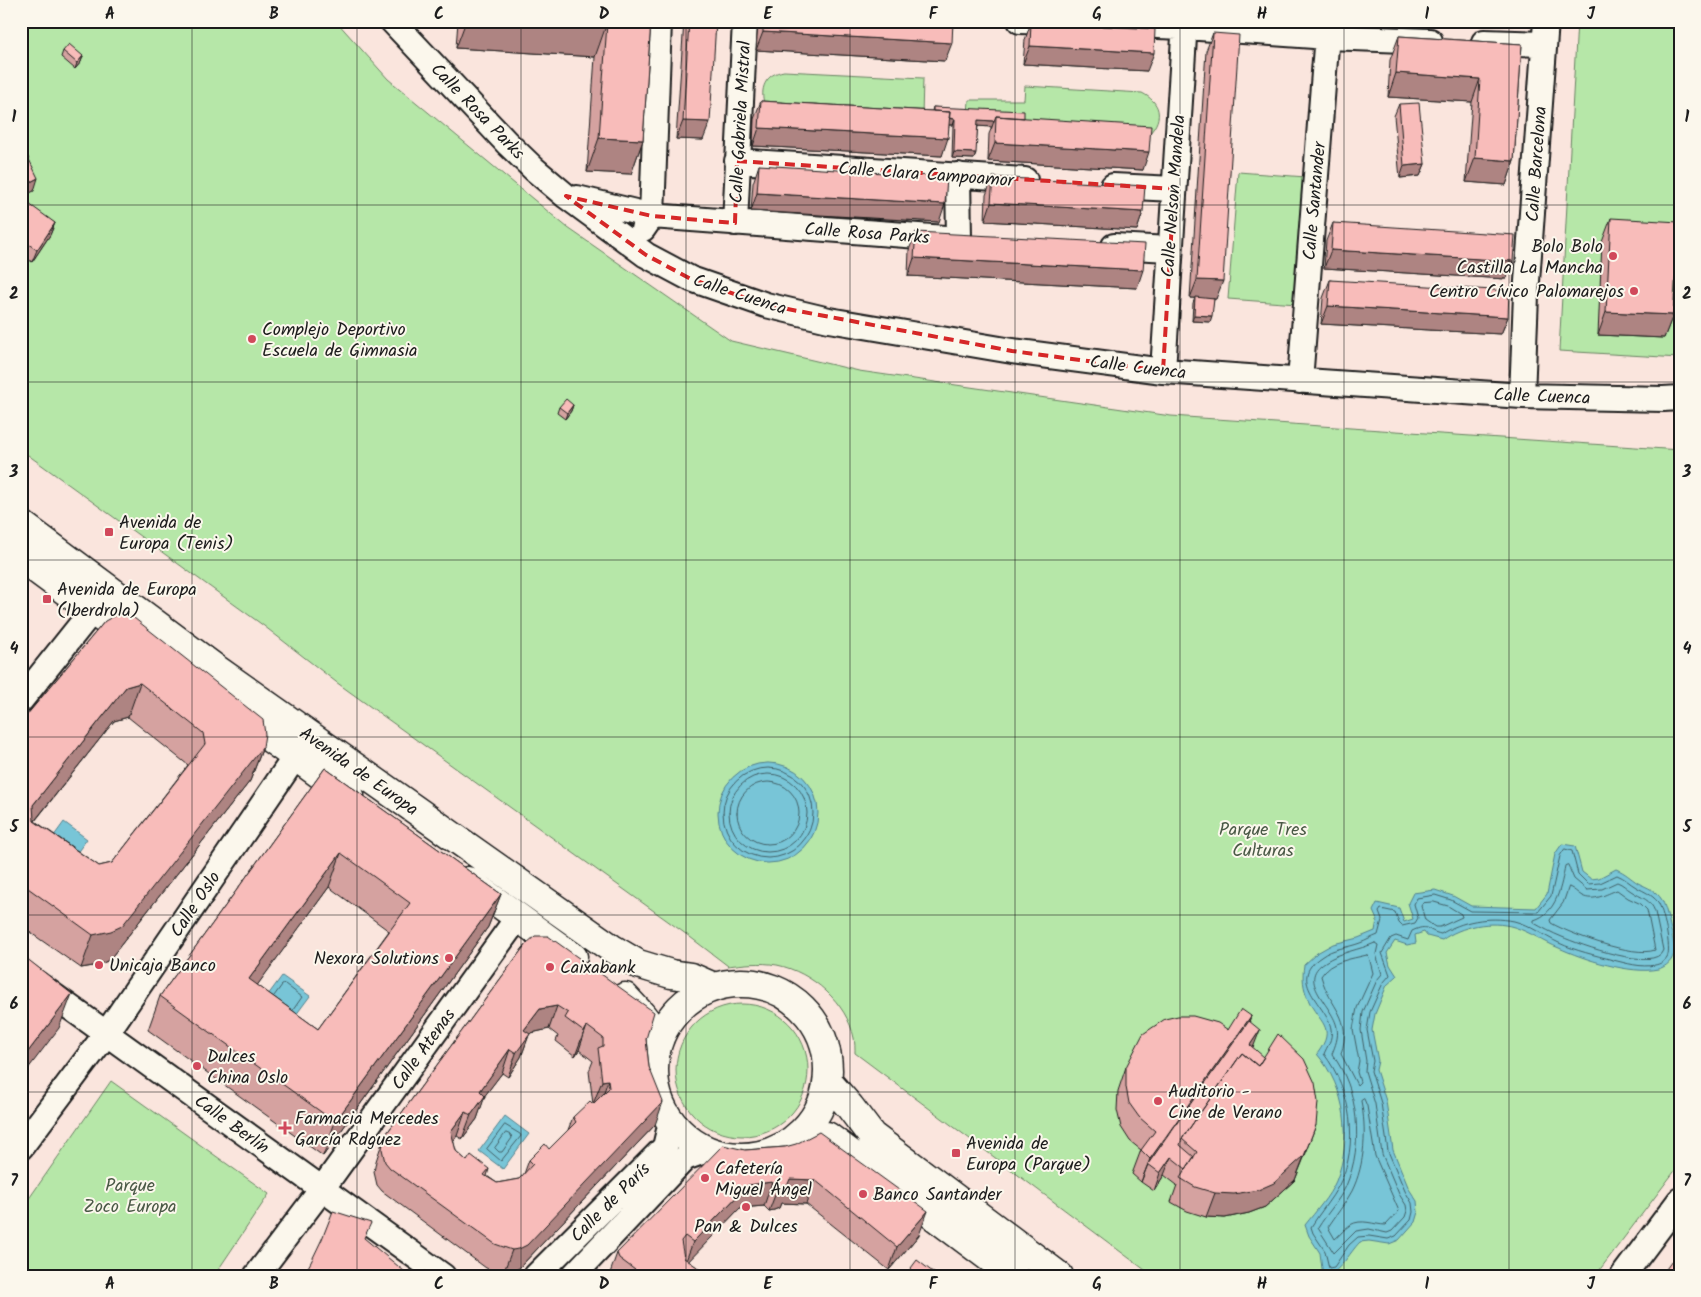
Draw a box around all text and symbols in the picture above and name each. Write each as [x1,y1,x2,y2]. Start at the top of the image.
text: A [105,2,115,27]
text: B [269,2,279,27]
text: C [434,2,444,27]
text: D [599,2,610,27]
text: E [764,2,774,27]
text: F [929,2,939,27]
text: G [1092,2,1102,27]
text: H [1257,2,1267,27]
text: I [1425,2,1430,27]
text: J [1587,2,1596,27]
street label: Calle Gabriela Mistral [723,40,760,204]
street label: Calle Rosa Parks [423,57,531,168]
text: 1 [12,105,17,130]
street label: Calle Barcelona [1519,105,1556,223]
text: 1 [1685,105,1690,130]
street label: Calle Nelson Mandela [1154,114,1195,278]
street label: Calle Santander [1296,140,1335,262]
street label: Calle Clara Campoamor [837,155,1016,196]
street label: Calle Rosa Parks [803,216,931,253]
place label: Bolo Bolo Castilla La Mancha [1457,233,1603,283]
marker: Bolo Bolo Castilla La Mancha [1607,250,1619,262]
street label: Calle Cuenca [689,267,790,324]
place label: Centro Cívico Palomarejos [1429,278,1624,307]
text: 2 [9,282,19,307]
text: 2 [1682,282,1692,307]
marker: Centro Cívico Palomarejos [1628,285,1640,297]
place label: Complejo Deportivo Escuela de Gimnasia [262,316,417,366]
marker: Complejo Deportivo Escuela de Gimnasia [246,333,258,345]
street label: Calle Cuenca [1088,348,1188,389]
street label: Calle Cuenca [1493,381,1591,414]
text: 3 [9,460,19,485]
text: 3 [1682,460,1692,485]
place label: Avenida de Europa (Tenis) [119,509,234,559]
marker: Avenida de Europa (Tenis) [103,526,115,538]
place label: Avenida de Europa (Iberdrola) [57,576,197,626]
marker: Avenida de Europa (Iberdrola) [41,593,53,605]
text: 4 [10,637,19,662]
text: 4 [1683,637,1692,662]
street label: Avenida de Europa [293,720,424,824]
text: 5 [9,815,20,840]
text: 5 [1682,815,1693,840]
park label: Parque Tres Culturas [1219,816,1307,866]
street label: Calle Oslo [163,866,229,944]
place label: Nexora Solutions [314,945,439,974]
place label: Unicaja Banco [109,952,216,981]
marker: Nexora Solutions [443,952,455,964]
place label: Caixabank [560,954,636,983]
marker: Unicaja Banco [93,959,105,971]
marker: Caixabank [544,961,556,973]
text: 6 [10,992,19,1017]
text: 6 [1683,992,1692,1017]
street label: Calle Atenas [385,1003,464,1097]
place label: Dulces China Oslo [207,1043,288,1093]
marker: Dulces China Oslo [191,1060,203,1072]
place label: Auditorio - Cine de Verano [1168,1078,1282,1128]
street label: Calle Berlín [187,1088,275,1163]
marker: Auditorio - Cine de Verano [1152,1095,1164,1107]
place label: Farmacia Mercedes García Rdguez [295,1105,439,1155]
marker: Farmacia Mercedes García Rdguez [279,1122,291,1134]
place label: Avenida de Europa (Parque) [966,1130,1091,1180]
marker: Avenida de Europa (Parque) [950,1147,962,1159]
place label: Cafetería Miguel Ángel [715,1155,813,1205]
street label: Calle de París [564,1156,658,1250]
text: 7 [10,1169,18,1194]
text: 7 [1683,1169,1691,1194]
park label: Parque Zoco Europa [83,1172,177,1222]
marker: Cafetería Miguel Ángel [699,1172,711,1184]
place label: Banco Santander [873,1181,1003,1210]
marker: Banco Santander [857,1188,869,1200]
marker: Pan & Dulces [740,1201,752,1213]
place label: Pan & Dulces [694,1213,798,1242]
text: A [105,1272,115,1297]
text: B [269,1272,279,1297]
text: C [434,1272,444,1297]
text: D [599,1272,610,1297]
text: E [764,1272,774,1297]
text: F [929,1272,939,1297]
text: G [1092,1272,1102,1297]
text: H [1257,1272,1267,1297]
text: I [1425,1272,1430,1297]
text: J [1587,1272,1596,1297]

